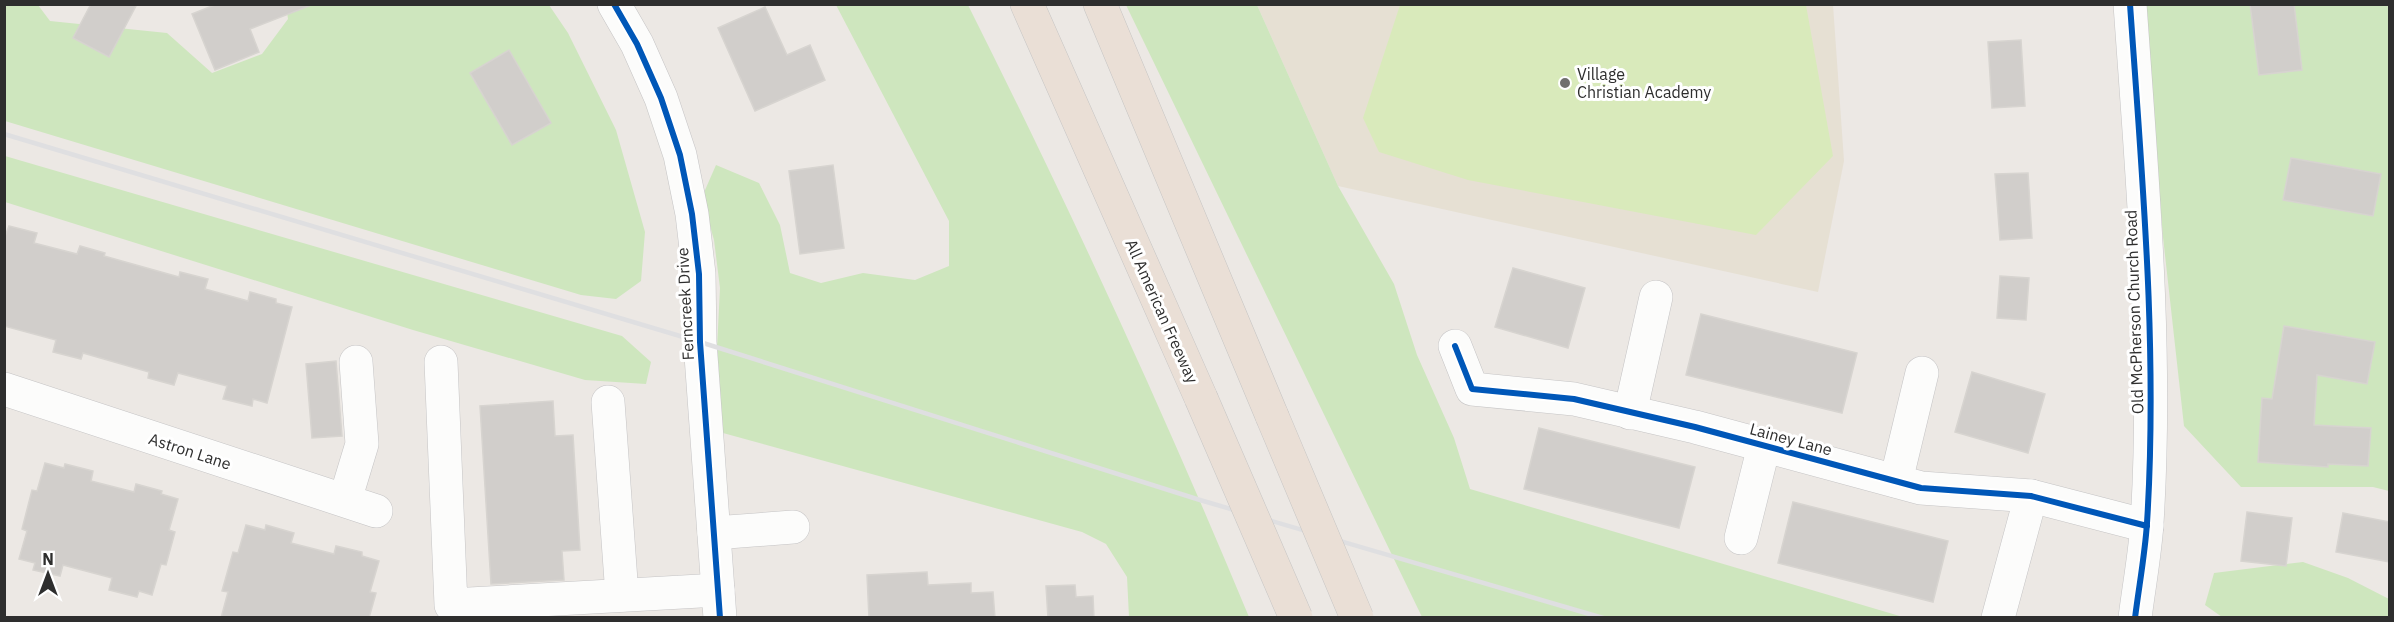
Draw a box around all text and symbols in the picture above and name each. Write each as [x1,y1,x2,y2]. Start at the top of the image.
place label: Village Christian Academy [1577,64,1711,102]
marker: Village Christian Academy [1558,76,1572,90]
street label: Old McPherson Church Road [2120,209,2148,415]
street label: All American Freeway [1121,236,1203,386]
street label: Ferncreek Drive [672,247,698,361]
street label: Lainey Lane [1748,418,1835,460]
street label: Astron Lane [146,428,234,474]
north arrow [18,544,78,604]
text: N [42,549,54,569]

